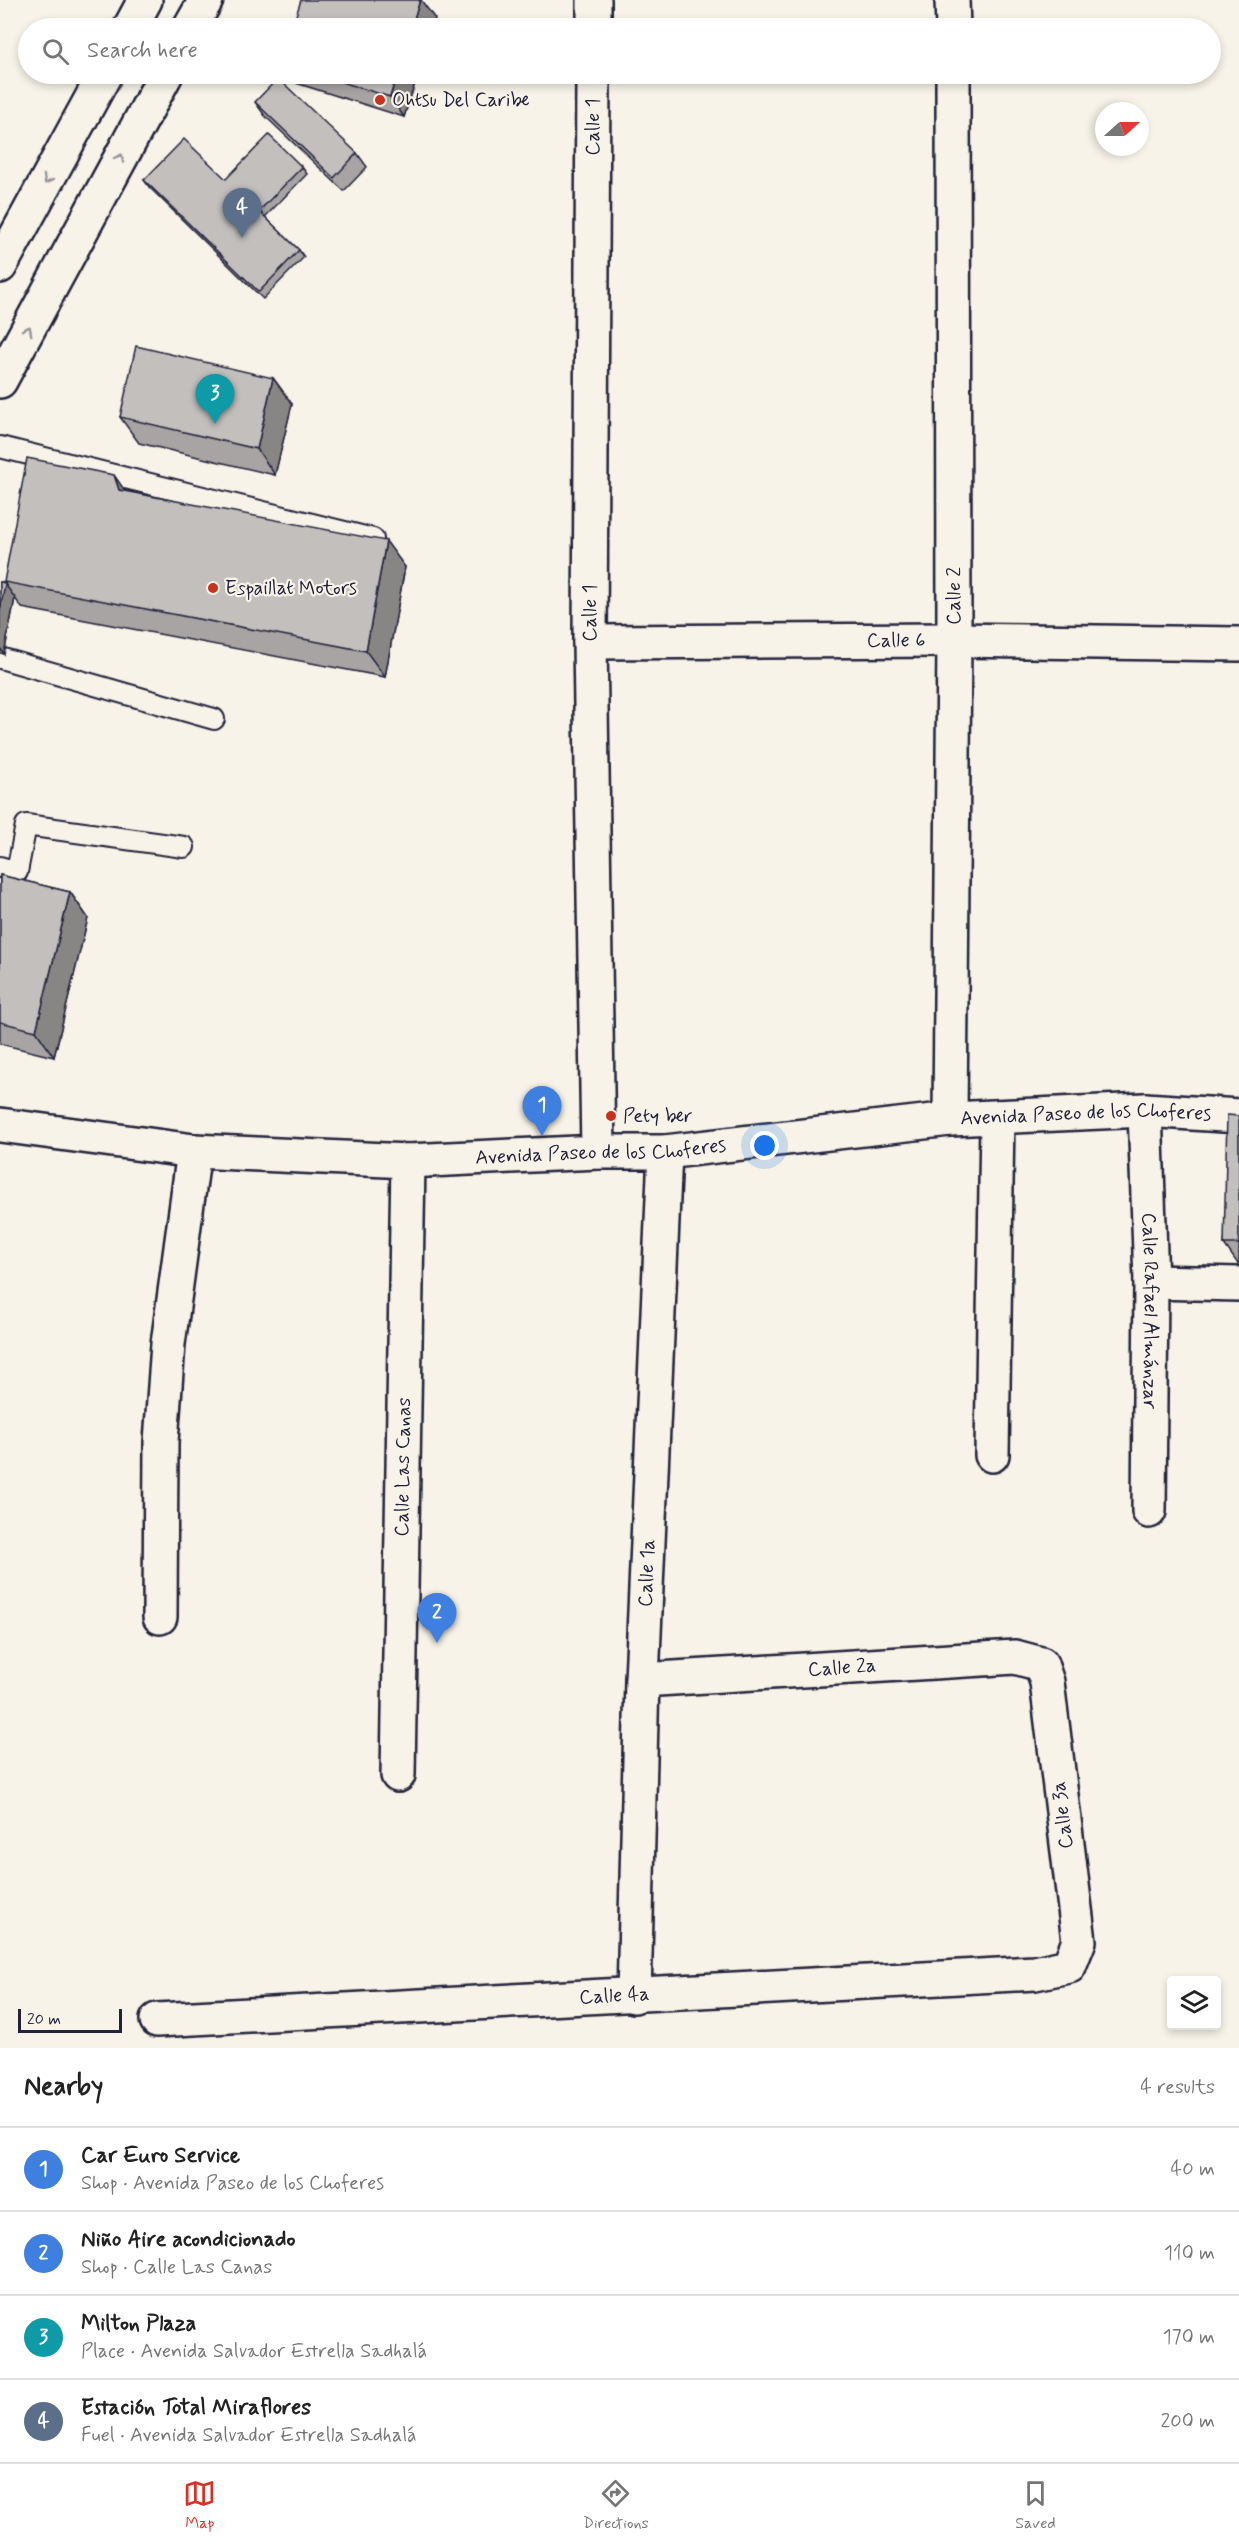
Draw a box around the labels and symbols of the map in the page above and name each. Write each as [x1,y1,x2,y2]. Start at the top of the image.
place label: Ohtsu Del Caribe [392,87,530,114]
marker: Ohtsu Del Caribe [373,93,387,107]
street label: Calle 1 [580,98,607,156]
north arrow [1095,102,1149,156]
one-way arrow [113,153,125,164]
one-way arrow [43,174,54,184]
pin: 4 [222,188,262,238]
one-way arrow [21,325,32,336]
pin: 3 [196,374,234,424]
street label: Calle 2 [941,567,968,625]
place label: Espaillat Motors [225,575,357,602]
marker: Espaillat Motors [206,581,220,595]
street label: Calle 1 [577,584,604,642]
street label: Calle 6 [867,627,925,654]
pin: 1 [522,1086,562,1136]
street label: Avenida Paseo de los Choferes [960,1096,1212,1132]
place label: Pety ber [623,1103,693,1130]
marker: Pety ber [604,1109,618,1123]
your location [750,1131,779,1160]
street label: Avenida Paseo de los Choferes [475,1132,728,1171]
street label: Calle Rafael Almánzar [1135,1212,1165,1410]
street label: Calle Las Canas [388,1397,418,1537]
street label: Calle 1a [632,1539,662,1608]
pin: 2 [418,1594,456,1643]
street label: Calle 2a [807,1652,877,1684]
street label: Calle 3a [1045,1780,1081,1850]
street label: Calle 4a [578,1980,650,2011]
scale bar [18,2006,122,2034]

